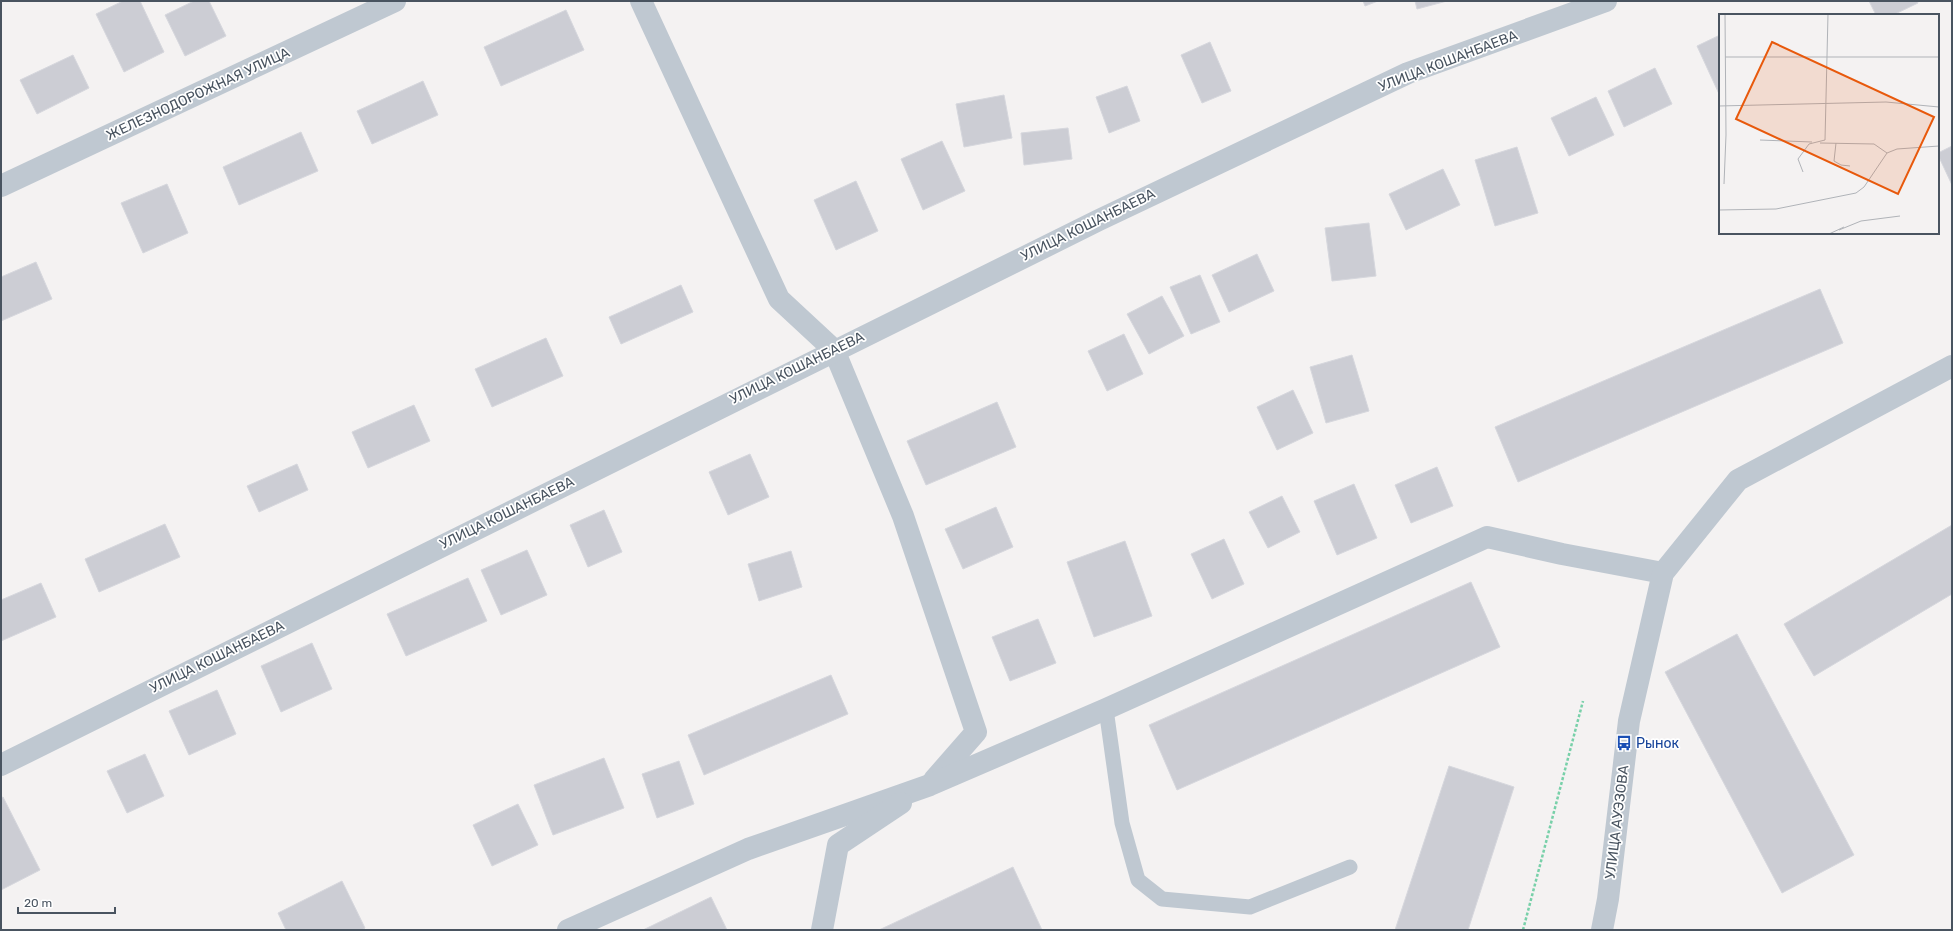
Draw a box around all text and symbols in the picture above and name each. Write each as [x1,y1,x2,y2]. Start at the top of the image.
inset map [1719,14,1939,234]
street label: УЛИЦА КОШАНБАЕВА [1376,26,1520,95]
street label: ЖЕЛЕЗНОДОРОЖНАЯ УЛИЦА [104,44,293,144]
street label: УЛИЦА КОШАНБАЕВА [1018,185,1159,265]
street label: УЛИЦА КОШАНБАЕВА [727,328,868,408]
street label: УЛИЦА КОШАНБАЕВА [437,473,578,553]
street label: УЛИЦА КОШАНБАЕВА [147,617,288,697]
bus stop icon: Рынок [1615,734,1633,752]
place label: Рынок [1636,735,1679,752]
street label: УЛИЦА АУЭЗОВА [1602,763,1632,880]
scale bar [18,889,115,915]
text: 20 m [24,896,52,910]

